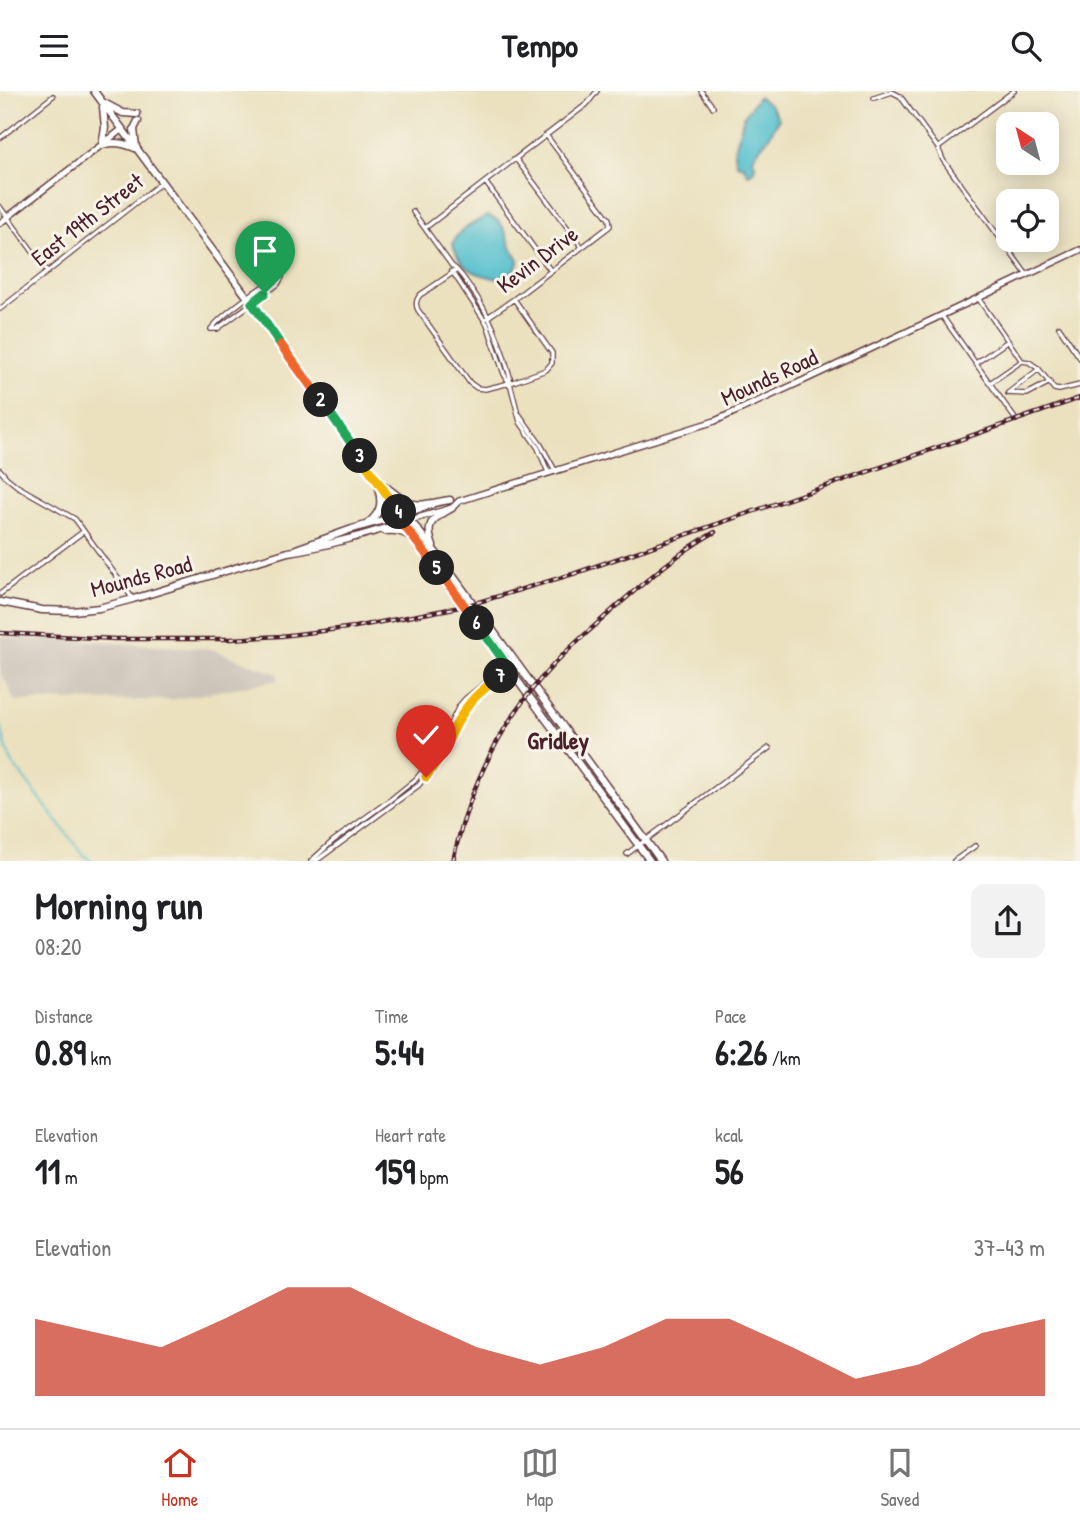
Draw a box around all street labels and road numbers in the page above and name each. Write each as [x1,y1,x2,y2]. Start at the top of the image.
street label: East 19th Street [24,165,150,273]
street label: Kevin Drive [490,218,584,300]
street label: Mounds Road [716,341,822,413]
street label: Mounds Road [87,548,195,604]

